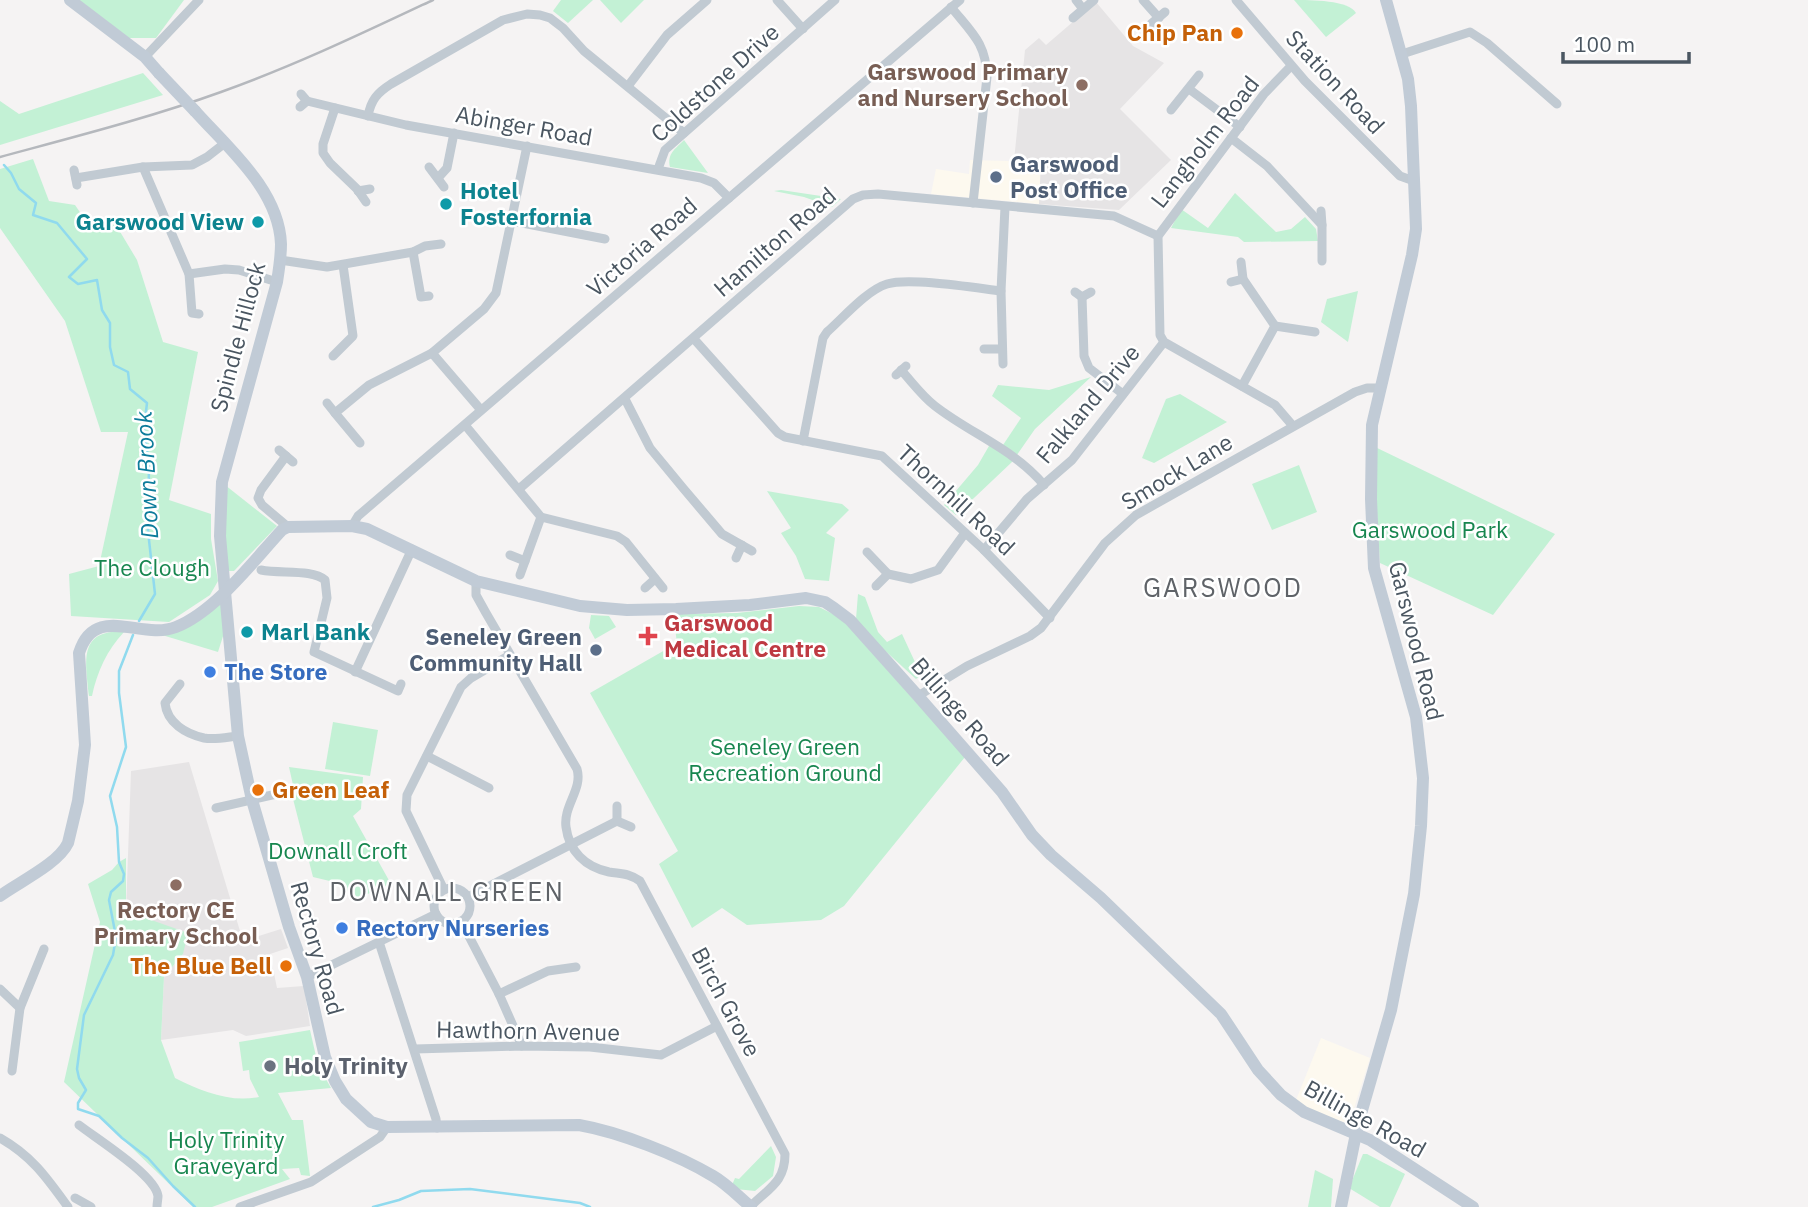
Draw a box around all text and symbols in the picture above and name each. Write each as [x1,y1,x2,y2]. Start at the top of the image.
street label: Coldstone Drive [644,17,785,148]
place label: Chip Pan [1127,17,1223,47]
scale bar [1563,21,1689,65]
street label: Station Road [1280,23,1392,140]
marker: Chip Pan [1229,25,1245,41]
text: 100 m [1574,30,1635,58]
place label: Garswood Primary and Nursery School [858,56,1069,112]
street label: Langholm Road [1143,69,1265,213]
marker: Garswood Primary and Nursery School [1074,77,1090,93]
street label: Abinger Road [453,98,595,152]
place label: Garswood Post Office [1010,148,1128,204]
marker: Garswood Post Office [988,169,1004,185]
place label: Hotel Fosterfornia [460,175,592,231]
street label: Hamilton Road [707,180,842,303]
street label: Victoria Road [580,190,703,302]
marker: Hotel Fosterfornia [438,196,454,212]
place label: Garswood View [76,206,244,236]
marker: Garswood View [250,214,266,230]
street label: Spindle Hillock [203,258,271,415]
street label: Falkland Drive [1029,338,1146,469]
water label: Down Brook [127,410,165,540]
street label: Smock Lane [1115,426,1238,516]
street label: Thornhill Road [892,437,1022,561]
park label: Garswood Park [1352,514,1508,544]
park label: The Clough [94,552,210,582]
street label: Garswood Road [1383,558,1451,723]
district label: GARSWOOD [1143,570,1303,604]
place label: Garswood Medical Centre [664,607,826,663]
place label: Marl Bank [261,616,371,646]
place label: Seneley Green Community Hall [409,621,582,677]
marker: Marl Bank [239,624,255,640]
marker: Garswood Medical Centre [638,626,658,646]
marker: Seneley Green Community Hall [588,642,604,658]
street label: Billinge Road [905,651,1016,772]
place label: The Store [224,656,328,686]
marker: The Store [202,664,218,680]
park label: Seneley Green Recreation Ground [688,731,882,787]
place label: Green Leaf [272,774,389,804]
marker: Green Leaf [250,782,266,798]
park label: Downall Croft [268,835,408,865]
district label: DOWNALL GREEN [329,874,565,908]
marker: Rectory CE Primary School [168,877,184,893]
street label: Rectory Road [285,877,351,1018]
place label: Rectory CE Primary School [94,894,258,950]
place label: Rectory Nurseries [356,912,549,942]
marker: Rectory Nurseries [334,920,350,936]
street label: Birch Grove [685,942,768,1062]
place label: The Blue Bell [130,950,272,980]
marker: The Blue Bell [278,958,294,974]
street label: Hawthorn Avenue [436,1013,620,1047]
place label: Holy Trinity [284,1050,409,1080]
marker: Holy Trinity [262,1058,278,1074]
street label: Billinge Road [1299,1072,1432,1164]
park label: Holy Trinity Graveyard [168,1124,285,1180]

